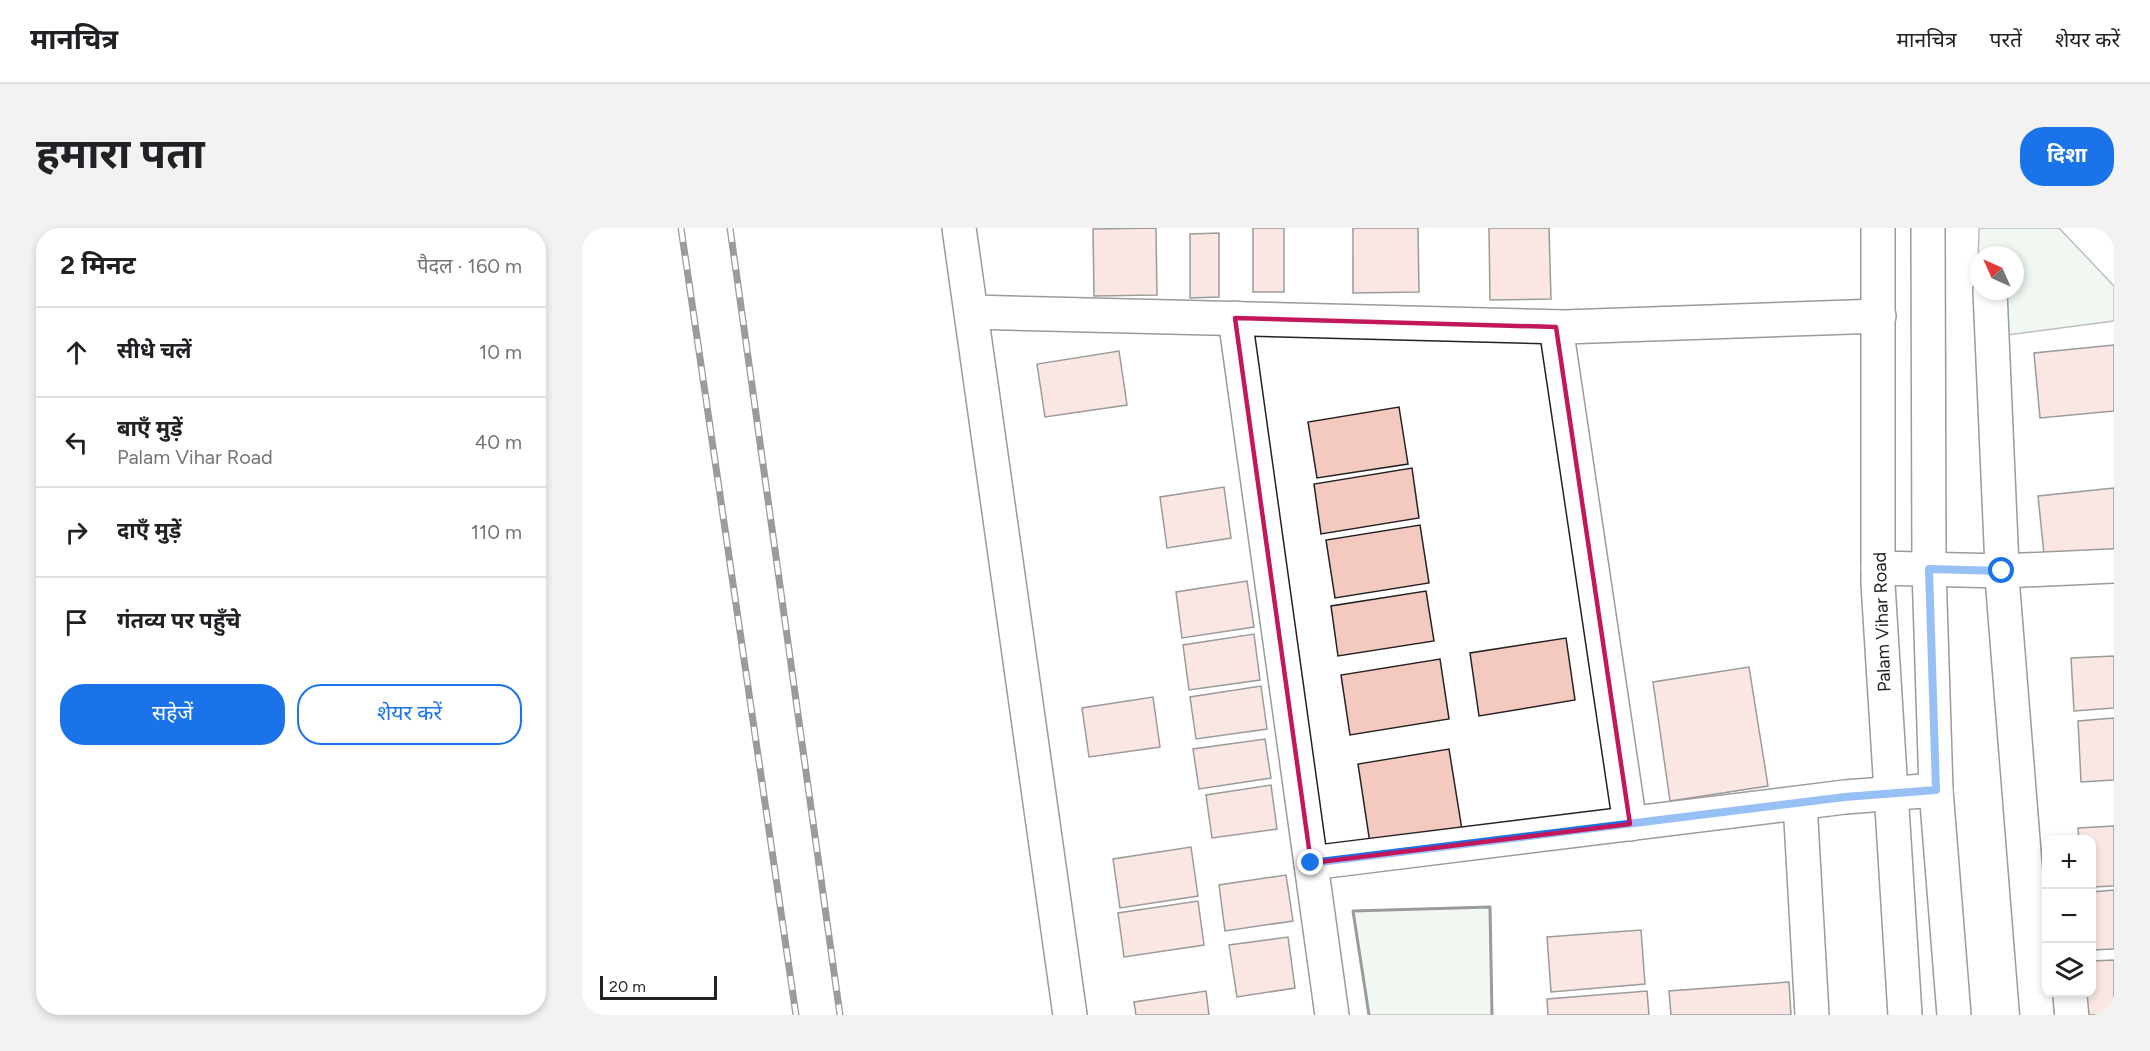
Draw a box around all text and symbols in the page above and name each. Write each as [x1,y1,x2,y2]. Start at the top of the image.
text: मानचित्र [30,22,118,56]
text: मानचित्र [1897,27,1957,52]
text: परतें [1990,27,2022,52]
text: शेयर करें [2055,27,2120,52]
button: दिशा [2020,127,2114,186]
text: हमारा पता [36,128,205,179]
north arrow [1970,246,2024,300]
text: 2 मिनट [60,249,136,281]
text: पैदल · 160 m [417,254,522,278]
icon: ahead [60,336,93,369]
text: सीधे चलें [117,337,192,364]
text: 10 m [479,340,522,364]
text: बाएँ मुड़ें [117,415,183,442]
icon: left [60,426,93,459]
text: 40 m [475,430,522,454]
text: Palam Vihar Road [117,445,273,469]
icon: right [60,516,93,549]
text: दाएँ मुड़ें [117,517,181,544]
text: 110 m [471,520,522,544]
street label: Palam Vihar Road [1869,552,1895,692]
route start [1988,557,2014,583]
icon: arrive [60,606,93,639]
text: गंतव्य पर पहुँचे [117,607,241,634]
button: सहेजें [60,684,285,745]
button: शेयर करें [297,684,522,745]
map controls [2042,835,2096,997]
button: + [2042,835,2096,889]
route end [1297,849,1323,875]
button: − [2042,889,2096,943]
button: layers [2042,943,2096,997]
scale bar [600,973,717,1000]
text: 20 m [609,977,646,996]

